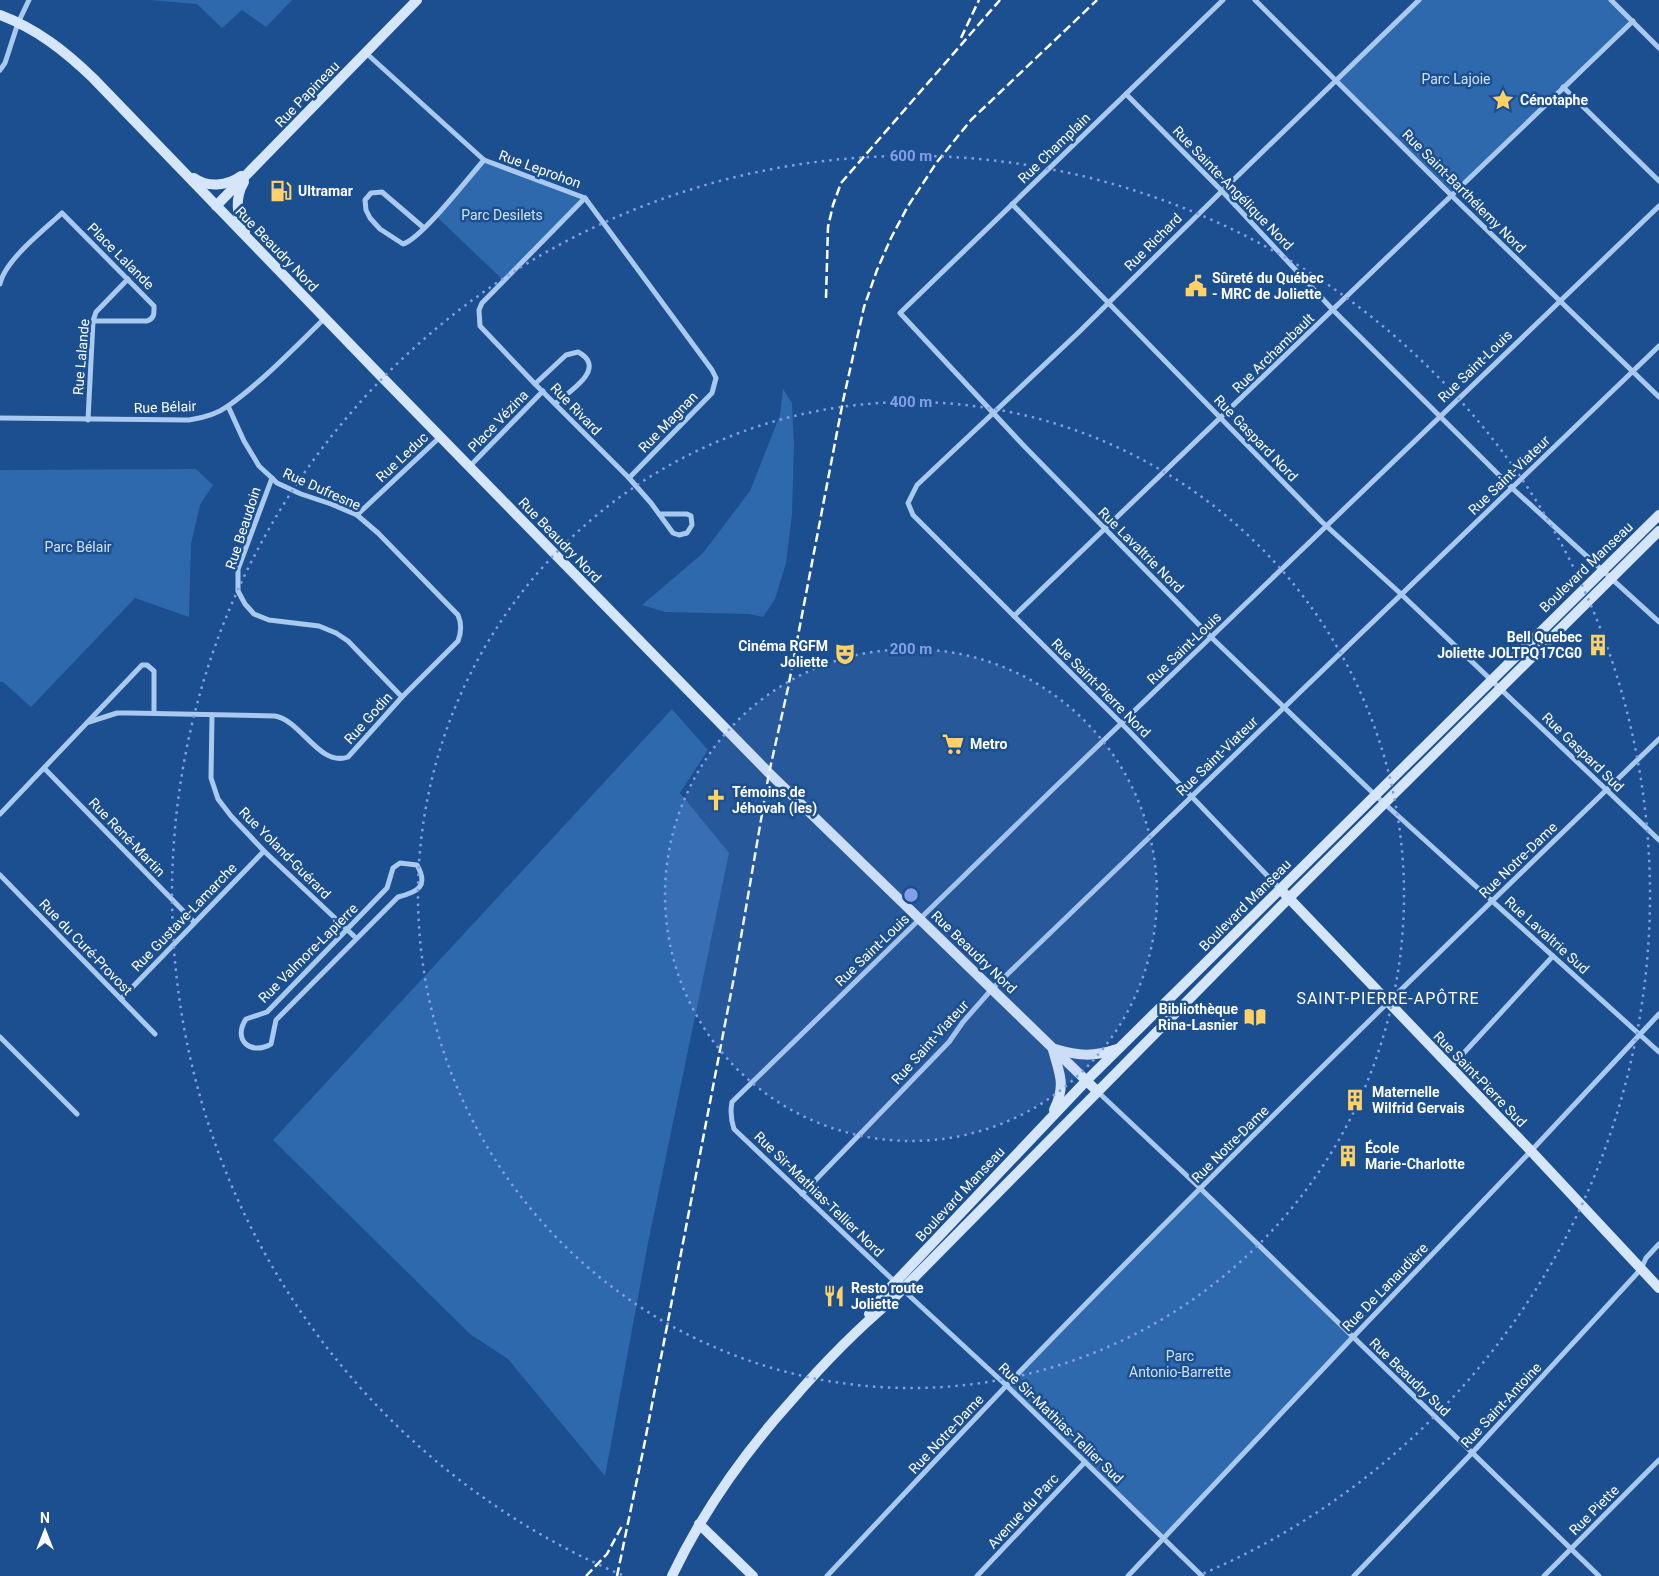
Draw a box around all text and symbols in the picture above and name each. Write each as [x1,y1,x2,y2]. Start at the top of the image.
street label: Rue Papineau [272,58,342,130]
park label: Parc Lajoie [1421,71,1491,87]
place icon: Cénotaphe [1490,87,1516,113]
place label: Cénotaphe [1520,92,1588,108]
street label: Rue Champlain [1015,110,1093,186]
street label: Rue Sainte-Angélique Nord [1170,123,1296,253]
street label: Rue Saint-Barthélemy Nord [1399,126,1529,256]
street label: Rue Leprohon [497,147,583,191]
text: 600 m [890,147,932,165]
fuel station icon: Ultramar [268,178,294,204]
place label: Ultramar [298,183,353,199]
street label: Rue Beaudry Nord [232,203,322,295]
park label: Parc Desilets [461,207,543,223]
street label: Rue Richard [1121,210,1185,274]
street label: Place Lalande [84,219,158,293]
place label: Sûreté du Québec - MRC de Joliette [1212,270,1324,302]
public building icon: Sûreté du Québec - MRC de Joliette [1183,273,1209,299]
street label: Rue Archambault [1229,310,1317,396]
street label: Rue Lalande [70,318,92,396]
street label: Rue Saint-Louis [1435,327,1515,405]
street label: Rue Rivard [547,380,605,438]
street label: Place Vézina [465,387,531,455]
street label: Rue Magnan [635,388,701,456]
street label: Rue Gaspard Nord [1211,392,1301,484]
text: 400 m [890,393,932,411]
street label: Rue Bélair [133,398,197,416]
street label: Rue Leduc [373,429,431,485]
street label: Rue Saint-Viateur [1465,432,1553,518]
street label: Rue Dufresne [281,465,363,513]
street label: Rue Beaudoin [222,485,264,571]
street label: Rue Beaudry Nord [515,494,605,586]
street label: Rue Lavaltrie Nord [1095,504,1187,596]
street label: Boulevard Manseau [1536,519,1636,615]
park label: Parc Bélair [44,539,112,555]
street label: Rue Saint-Louis [1144,609,1224,687]
place label: Bell Quebec Joliette JOLTPQ17CG0 [1437,629,1582,661]
building icon: Bell Quebec Joliette JOLTPQ17CG0 [1585,632,1611,658]
street label: Rue Saint-Pierre Nord [1048,635,1154,741]
place label: Cinéma RGFM Joliette [738,638,828,670]
text: 200 m [890,640,932,658]
theatre icon: Cinéma RGFM Joliette [832,641,858,667]
street label: Rue Godin [341,689,395,747]
street label: Rue Gaspard Sud [1539,709,1627,795]
street label: Rue Saint-Viateur [1173,713,1261,799]
supermarket icon: Metro [940,731,966,757]
place label: Metro [970,736,1007,752]
place label: Témoins de Jéhovah (les) [732,784,817,817]
church icon: Témoins de Jéhovah (les) [703,787,729,813]
street label: Rue René-Martin [85,794,169,880]
street label: Rue Yoland-Guérard [236,804,334,902]
street label: Rue Notre-Dame [1476,819,1560,901]
street label: Boulevard Manseau [1196,856,1294,954]
street label: Rue Gustave-Lamarche [128,860,240,974]
centre of rings [902,886,920,904]
street label: Rue Lavaltrie Sud [1502,893,1592,977]
street label: Rue du Curé-Provost [36,896,136,998]
street label: Rue Valmore-Lapierre [255,900,361,1006]
street label: Rue Beaudry Nord [928,907,1020,997]
street label: Rue Saint-Louis [832,911,912,989]
district label: SAINT-PIERRE-APÔTRE [1296,988,1480,1008]
street label: Rue Saint-Viateur [888,997,972,1087]
place label: Bibliothèque Rina-Lasnier [1158,1001,1238,1033]
library icon: Bibliothèque Rina-Lasnier [1242,1004,1268,1030]
street label: Rue Saint-Pierre Sud [1430,1028,1530,1130]
place label: Maternelle Wilfrid Gervais [1372,1084,1465,1116]
building icon: Maternelle Wilfrid Gervais [1342,1087,1368,1113]
street label: Rue Notre-Dame [1188,1102,1272,1186]
street label: Rue Sir-Mathias-Tellier Nord [751,1128,887,1260]
place label: École Marie-Charlotte [1365,1139,1465,1172]
building icon: École Marie-Charlotte [1335,1143,1361,1169]
street label: Boulevard Manseau [912,1144,1008,1244]
street label: Rue De Lanaudière [1339,1240,1431,1334]
place label: Resto route Joliette [851,1280,924,1312]
restaurant icon: Resto route Joliette [821,1283,847,1309]
street label: Rue Beaudry Sud [1366,1335,1454,1419]
park label: Parc Antonio-Barrette [1129,1348,1231,1380]
street label: Rue Sir-Mathias-Tellier Sud [995,1359,1127,1487]
street label: Rue Saint-Antoine [1457,1359,1545,1451]
street label: Rue Notre-Dame [905,1391,987,1477]
street label: Avenue du Parc [984,1470,1062,1552]
street label: Rue Piette [1566,1482,1622,1538]
north arrow [20,1506,70,1556]
text: N [40,1510,50,1526]

